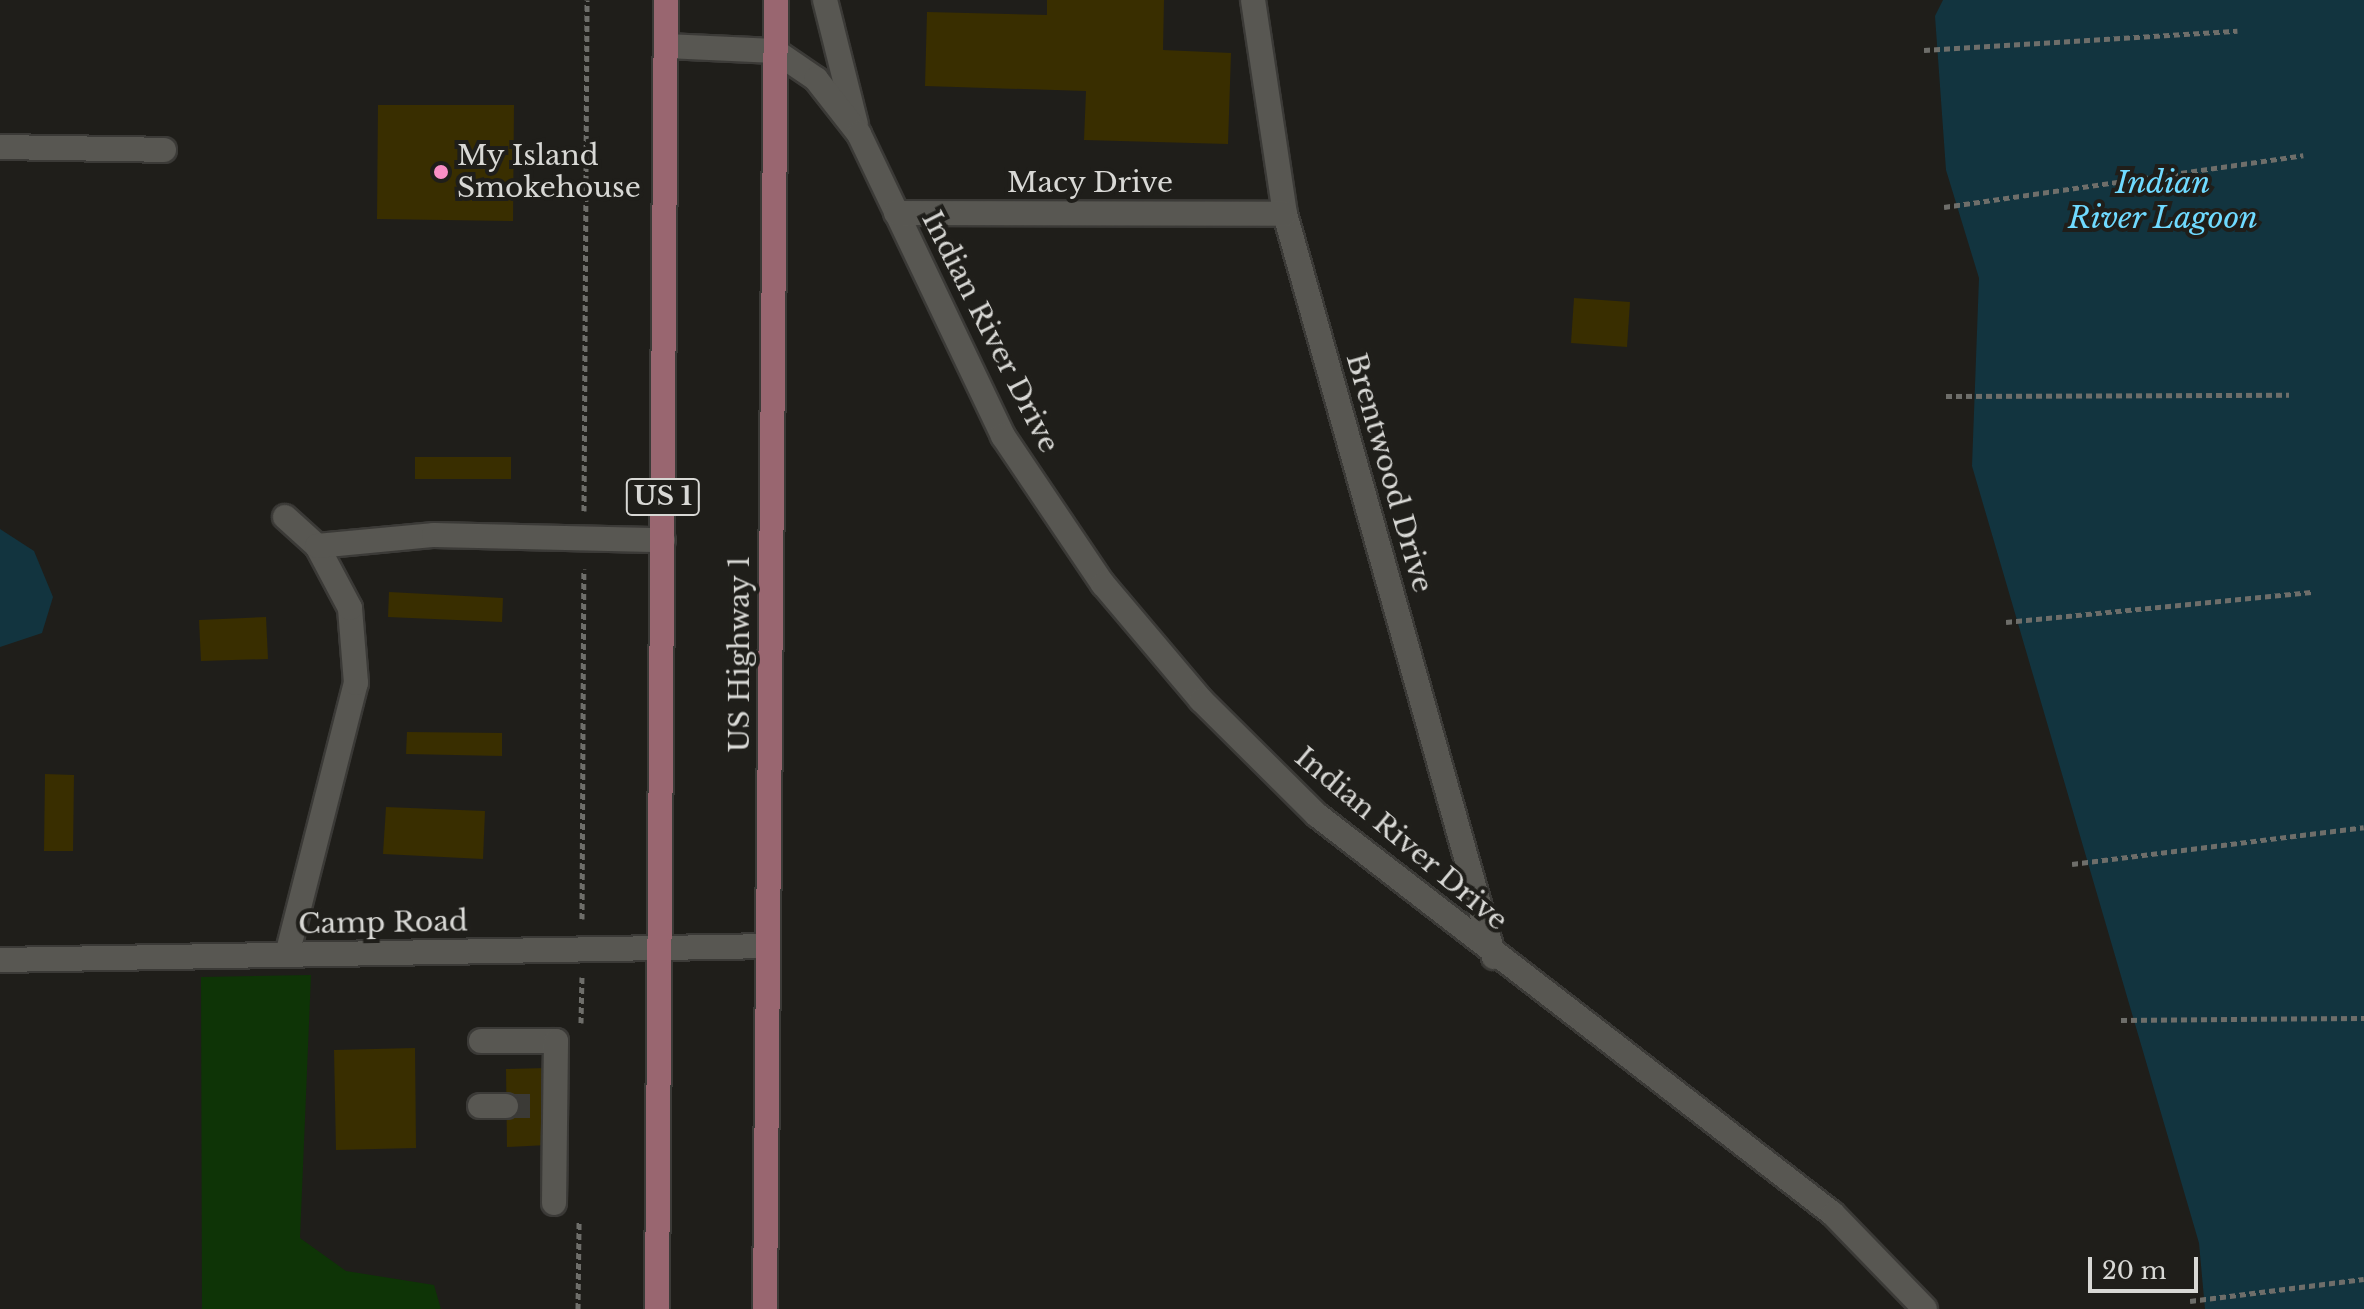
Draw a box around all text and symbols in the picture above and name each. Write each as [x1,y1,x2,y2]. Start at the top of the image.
place label: My Island Smokehouse [457,139,641,205]
marker: My Island Smokehouse [432,163,450,181]
water label: Indian River Lagoon [2068,165,2258,236]
street label: Macy Drive [1007,166,1173,200]
street label: Indian River Drive [914,205,1066,459]
street label: Brentwood Drive [1339,349,1439,597]
road number: US 1 [625,475,701,519]
street label: US Highway 1 [723,555,757,753]
street label: Indian River Drive [1288,740,1514,938]
street label: Camp Road [298,905,468,941]
scale bar [2092,1241,2202,1291]
text: 20 m [2102,1256,2167,1285]

